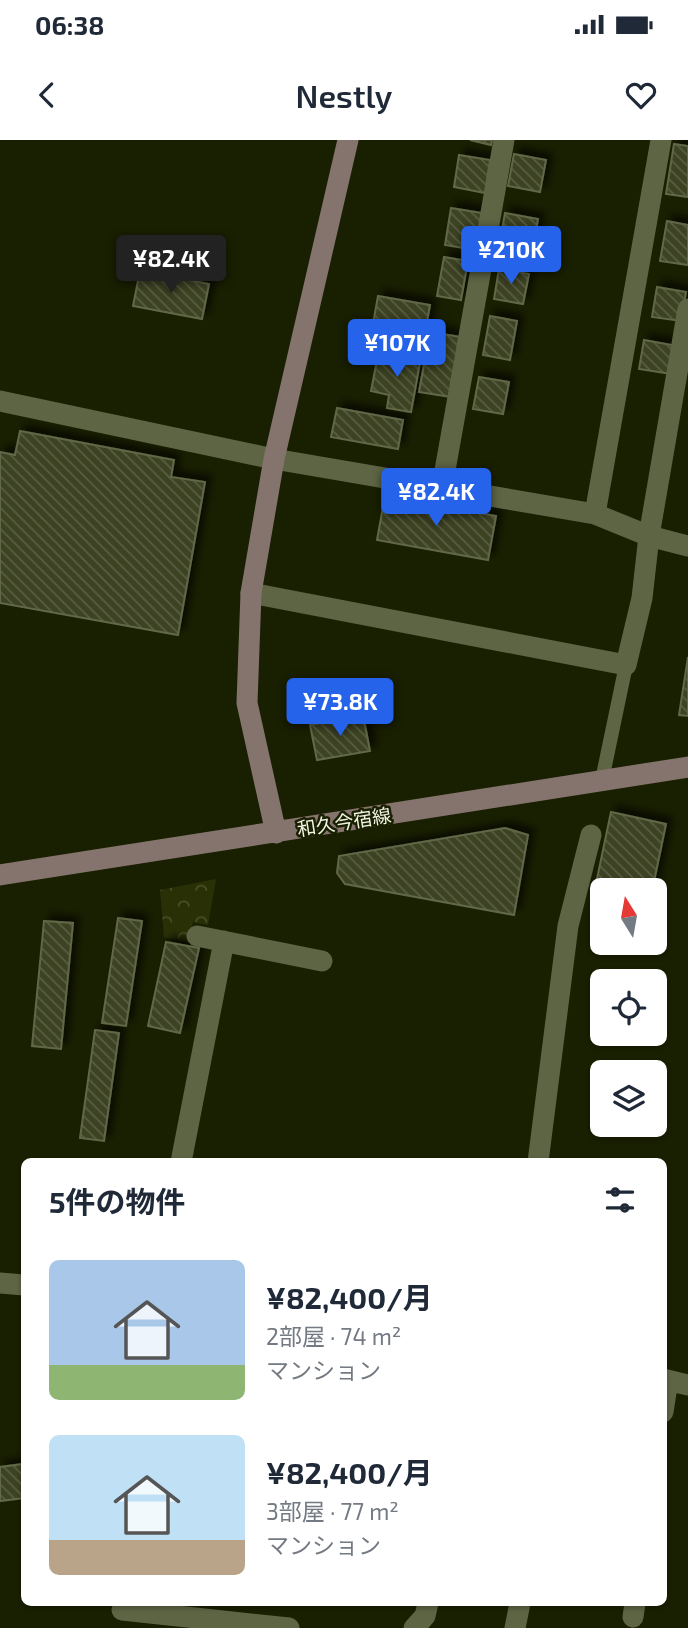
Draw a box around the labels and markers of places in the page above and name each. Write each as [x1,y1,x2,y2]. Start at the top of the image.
pin: ¥210K [462,226,560,286]
pin: ¥82.4K [114,236,228,295]
pin: ¥107K [348,320,446,379]
pin: ¥82.4K [379,468,493,528]
pin: ¥73.8K [283,678,397,738]

